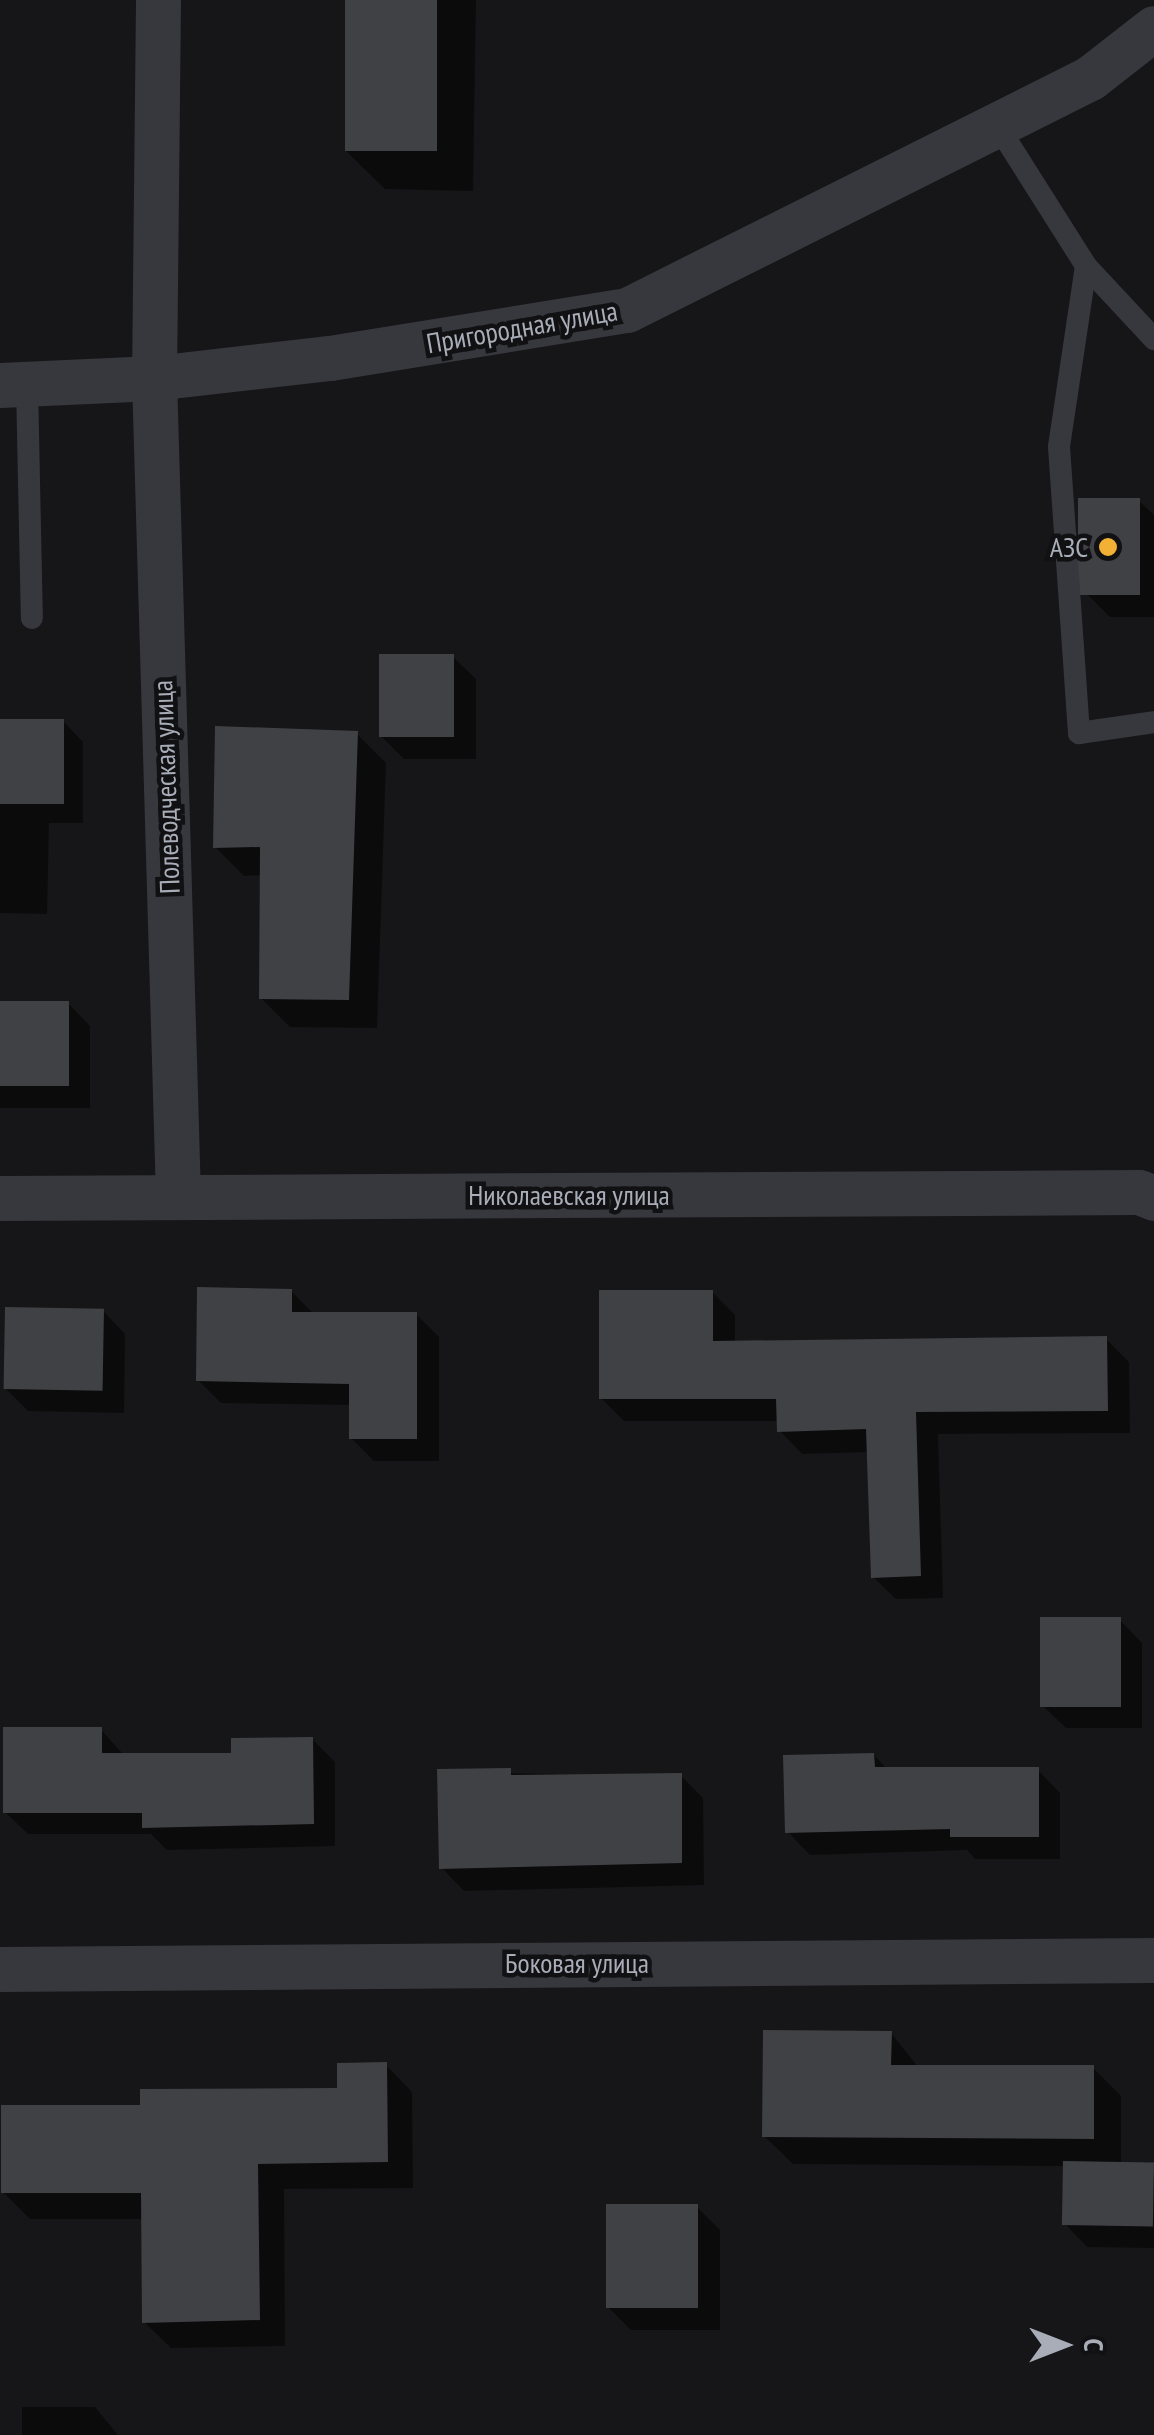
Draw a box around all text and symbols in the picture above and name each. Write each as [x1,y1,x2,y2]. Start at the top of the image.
street label: Пригородная улица [424,294,620,360]
place label: АЗС [1050,530,1088,564]
marker: АЗС [1097,536,1119,558]
street label: Полеводческая улица [145,679,187,895]
street label: Николаевская улица [468,1178,670,1212]
street label: Боковая улица [505,1946,649,1980]
north arrow [1014,2295,1114,2395]
text: С [1076,2339,1113,2351]

